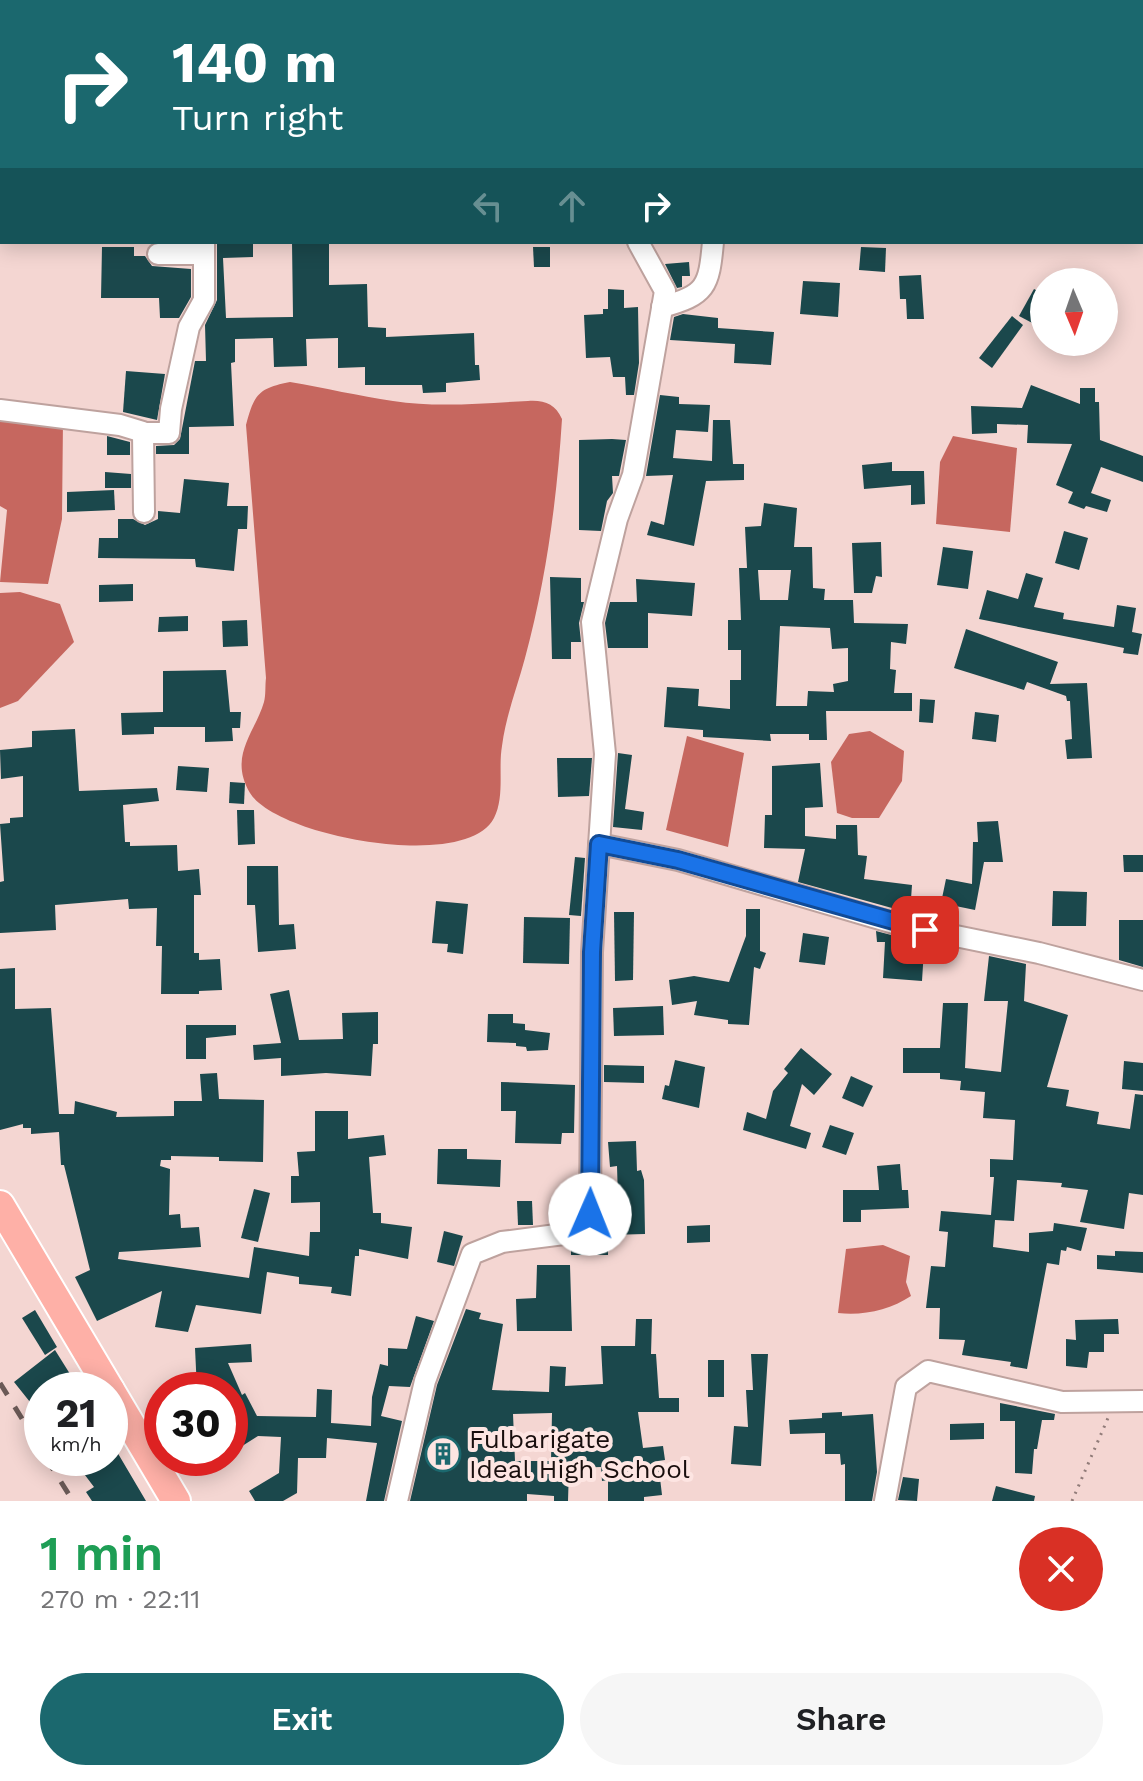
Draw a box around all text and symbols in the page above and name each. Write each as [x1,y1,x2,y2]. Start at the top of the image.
text: 140 m [172,30,337,96]
icon: right [40,32,144,136]
text: Turn right [172,97,343,139]
icon: left [466,184,510,228]
icon: ahead [550,184,594,228]
icon: right [634,184,678,228]
north arrow [1030,268,1118,356]
map controls [1030,268,1118,356]
pin [891,896,959,964]
icon: arrive [903,908,947,952]
position arrow [548,1172,632,1256]
speed limit sign: 30 [144,1372,248,1476]
text: 21 [55,1390,97,1437]
place label: Fulbarigate Ideal High School [469,1424,690,1484]
text: km/h [50,1432,102,1456]
building icon: Fulbarigate Ideal High School [424,1435,462,1473]
text: 1 min [40,1525,163,1582]
button: close [1019,1527,1103,1611]
text: 270 m · 22:11 [40,1584,200,1614]
button: Exit [40,1673,564,1765]
button: Share [580,1673,1103,1765]

